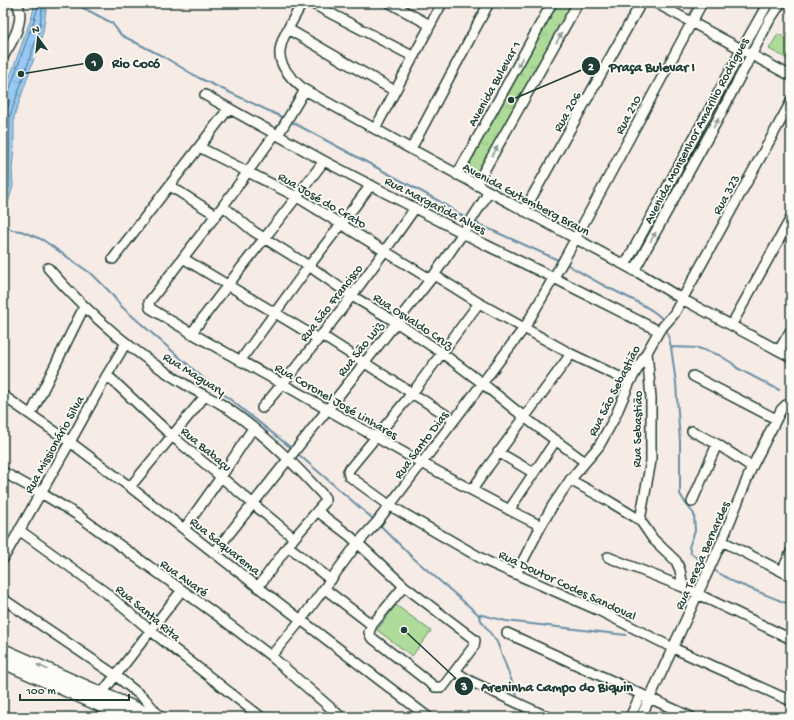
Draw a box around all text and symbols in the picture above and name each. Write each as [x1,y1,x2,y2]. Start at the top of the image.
north arrow [18,18,58,58]
text: N [31,24,41,37]
one-way arrow [555,32,562,43]
street label: Avenida Monsenhor Amarilio Rodrigues [642,34,753,227]
street label: Avenida Bulevar 1 [466,39,525,129]
callout: Rio Cocó [84,49,168,75]
callout: Praça Bulevar I [581,53,703,79]
text: Rio Cocó [111,56,161,73]
one-way arrow [516,56,523,68]
text: 1 [91,57,97,71]
text: Praça Bulevar I [608,60,695,77]
text: 2 [588,61,594,75]
street label: Rua 206 [551,89,585,135]
street label: Rua 210 [613,92,646,137]
one-way arrow [713,117,719,129]
one-way arrow [492,145,499,157]
street label: Avenida Gutemberg Braun [460,160,593,241]
street label: Rua José do Crato [275,170,369,233]
street label: Rua 323 [710,173,744,218]
street label: Rua Margarida Alves [382,174,489,239]
one-way arrow [649,231,656,242]
street label: Rua São Francisco [297,262,367,345]
street label: Rua Osvaldo Cruz [370,291,457,354]
street label: Rua São Luiz [335,318,388,380]
street label: Rua São Sebastião [586,343,645,439]
street label: Rua Maguary [160,350,228,401]
street label: Rua Coronel José Linhares [272,361,401,444]
street label: Rua Sebastião [630,390,647,468]
street label: Rua Missionário Silva [22,393,89,497]
street label: Rua Santo Dias [392,408,453,482]
street label: Rua Babaçu [177,424,234,475]
street label: Rua Tereza Bernardes [673,498,734,613]
street label: Rua Saquarema [186,515,263,580]
street label: Rua Doutor Codes Sandoval [496,548,638,625]
street label: Rua Avaré [157,557,211,601]
street label: Rua Santa Rita [112,582,184,646]
one-way arrow [37,664,48,670]
callout: Areninha Campo do Biquin [454,673,641,699]
scale bar [20,676,129,702]
text: Areninha Campo do Biquin [480,680,633,697]
text: 3 [460,681,467,695]
text: 100 m [25,685,56,699]

